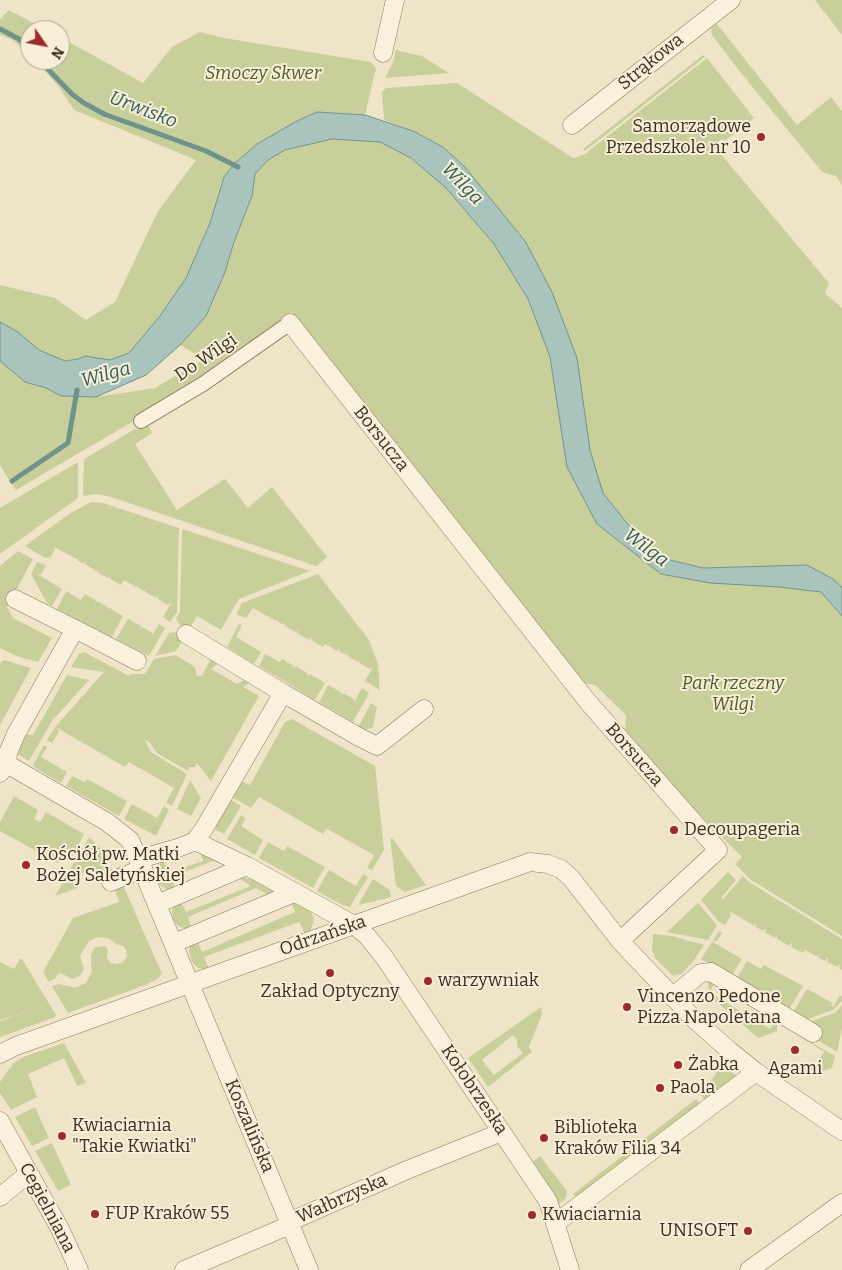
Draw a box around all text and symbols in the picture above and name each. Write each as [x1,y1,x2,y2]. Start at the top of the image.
north arrow [20,20,70,70]
street label: Strąkowa [614,29,688,95]
text: N [47,44,67,62]
park label: Smoczy Skwer [205,63,321,85]
water label: Urwisko [106,87,180,133]
place label: Samorządowe Przedszkole nr 10 [606,116,751,158]
marker: Samorządowe Przedszkole nr 10 [755,131,767,143]
water label: Wilga [436,158,488,210]
street label: Do Wilgi [171,329,241,387]
water label: Wilga [79,357,133,393]
street label: Borsucza [349,402,413,476]
water label: Wilga [619,524,673,572]
park label: Park rzeczny Wilgi [682,673,784,716]
street label: Borsucza [601,719,667,791]
place label: Decoupageria [684,819,800,841]
marker: Decoupageria [668,824,680,836]
place label: Kościół pw. Matki Bożej Saletyńskiej [36,844,185,886]
marker: Kościół pw. Matki Bożej Saletyńskiej [20,859,32,871]
street label: Odrzańska [277,911,369,961]
marker: Zakład Optyczny [324,967,336,979]
place label: warzywniak [438,970,539,992]
marker: warzywniak [422,975,434,987]
place label: Zakład Optyczny [261,981,399,1003]
place label: Vincenzo Pedone Pizza Napoletana [637,986,781,1028]
marker: Vincenzo Pedone Pizza Napoletana [621,1001,633,1013]
street label: Kołobrzeska [436,1041,512,1139]
marker: Agami [789,1044,801,1056]
place label: Żabka [688,1054,739,1076]
place label: Agami [768,1058,822,1080]
marker: Żabka [672,1059,684,1071]
street label: Koszalińska [220,1076,278,1176]
place label: Paola [670,1077,715,1099]
marker: Paola [654,1082,666,1094]
place label: Kwiaciarnia "Takie Kwiatki" [72,1115,197,1158]
place label: Biblioteka Kraków Filia 34 [554,1117,681,1160]
marker: Kwiaciarnia "Takie Kwiatki" [56,1130,68,1142]
marker: Biblioteka Kraków Filia 34 [538,1132,550,1144]
street label: Cegielniana [14,1159,80,1257]
street label: Wałbrzyska [293,1169,391,1229]
place label: FUP Kraków 55 [105,1203,229,1225]
place label: Kwiaciarnia [542,1204,641,1226]
marker: FUP Kraków 55 [89,1208,101,1220]
marker: Kwiaciarnia [526,1209,538,1221]
place label: UNISOFT [660,1220,738,1242]
marker: UNISOFT [742,1225,754,1237]

